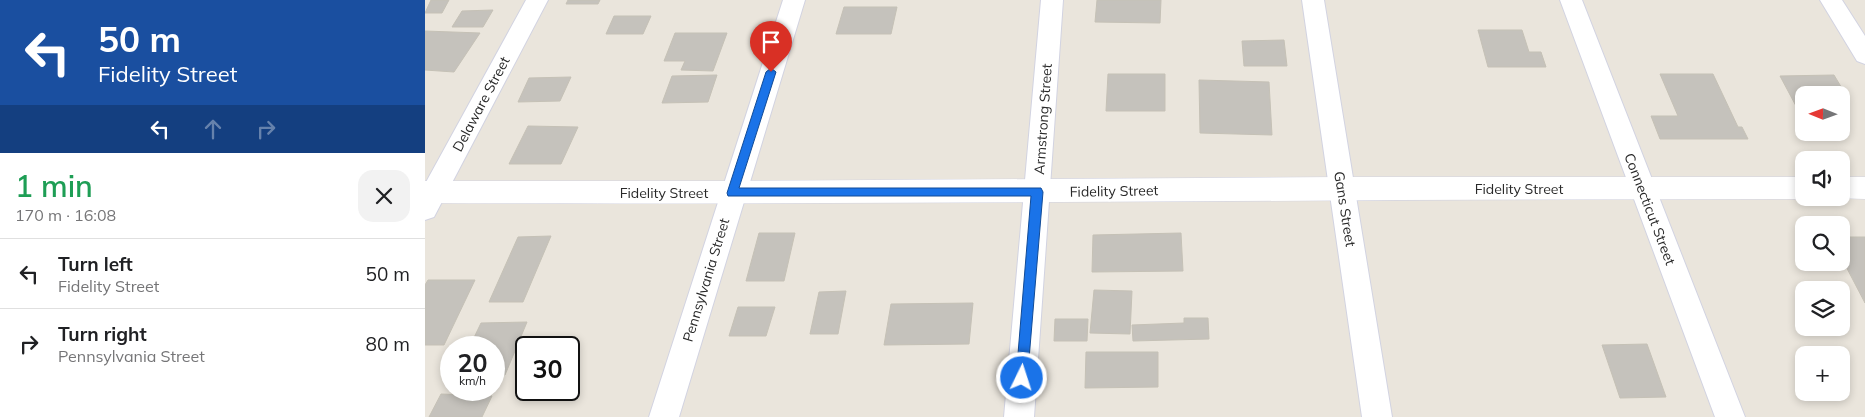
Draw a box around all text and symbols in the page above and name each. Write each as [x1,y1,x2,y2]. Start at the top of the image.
text: 50 m [98,17,181,61]
icon: left [15,20,80,85]
pin [750,21,792,72]
icon: arrive [757,28,785,56]
street label: Delaware Street [448,53,514,155]
text: Fidelity Street [98,60,237,88]
street label: Armstrong Street [1030,63,1056,175]
north arrow [1795,86,1850,141]
map controls [1795,86,1850,401]
icon: left [146,115,174,143]
icon: ahead [199,115,227,143]
icon: right [252,115,280,143]
street label: Connecticut Street [1620,150,1680,268]
button: sound [1795,151,1850,206]
text: 1 min [15,167,93,205]
button: close [358,170,410,222]
street label: Gans Street [1330,170,1360,248]
street label: Fidelity Street [1475,180,1563,198]
street label: Fidelity Street [1070,181,1159,201]
street label: Fidelity Street [620,184,708,202]
text: 170 m · 16:08 [15,205,116,225]
street label: Pennsylvania Street [679,216,733,344]
button: search [1795,216,1850,271]
text: Turn left [58,252,133,276]
icon: left [15,260,43,288]
text: 50 m [366,262,410,286]
text: Fidelity Street [58,276,159,296]
button: layers [1795,281,1850,336]
text: Turn right [58,322,147,346]
icon: right [15,330,43,358]
text: 80 m [366,332,410,356]
speed limit sign: 30 [515,336,580,401]
text: Pennsylvania Street [58,346,205,366]
button: + [1795,346,1850,401]
text: 20 [457,347,488,378]
position arrow [995,351,1047,403]
text: km/h [459,373,486,388]

